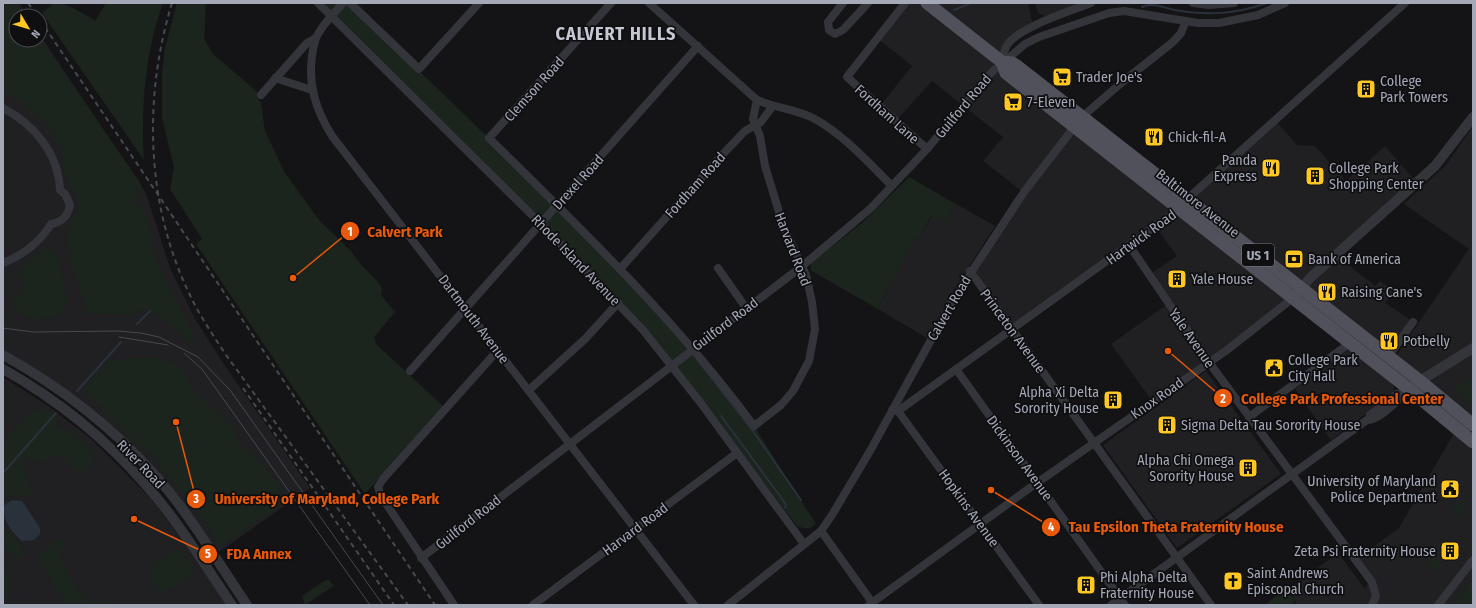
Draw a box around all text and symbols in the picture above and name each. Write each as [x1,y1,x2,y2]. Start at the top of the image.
north arrow [8,8,48,48]
district label: CALVERT HILLS [556,23,676,45]
text: N [28,27,43,40]
street label: Clemson Road [501,53,568,125]
supermarket icon: Trader Joe's [1051,66,1073,88]
place label: Trader Joe's [1076,69,1143,86]
street label: Guilford Road [932,71,995,142]
place label: College Park Towers [1380,73,1448,106]
building icon: College Park Towers [1355,78,1377,100]
street label: Fordham Lane [851,81,922,148]
supermarket icon: 7-Eleven [1002,91,1024,113]
place label: 7-Eleven [1027,94,1075,111]
restaurant icon: Chick-fil-A [1143,126,1165,148]
place label: Chick-fil-A [1168,129,1227,146]
street label: Fordham Road [662,149,729,222]
street label: Drexel Road [549,151,608,213]
place label: Panda Express [1214,152,1257,185]
restaurant icon: Panda Express [1260,157,1282,179]
place label: College Park Shopping Center [1329,160,1424,193]
building icon: College Park Shopping Center [1304,165,1326,187]
street label: Baltimore Avenue [1153,166,1243,241]
street label: Hartwick Road [1103,206,1180,268]
street label: Harvard Road [771,210,814,288]
street label: Rhode Island Avenue [528,211,624,310]
callout: Calvert Park [340,218,451,245]
text: Calvert Park [367,223,443,241]
text: 1 [347,225,353,239]
road number: US 1 [1242,244,1274,266]
bank icon: Bank of America [1283,248,1305,270]
place label: Bank of America [1308,251,1401,268]
building icon: Yale House [1166,268,1188,290]
street label: Dartmouth Avenue [435,271,513,367]
place label: Yale House [1191,271,1254,288]
street label: Calvert Road [924,273,975,344]
restaurant icon: Raising Cane's [1316,281,1338,303]
place label: Raising Cane's [1341,284,1422,301]
street label: Princeton Avenue [976,286,1049,377]
street label: Guilford Road [689,294,762,355]
street label: Yale Avenue [1165,305,1218,371]
restaurant icon: Potbelly [1378,330,1400,352]
place label: Potbelly [1403,333,1450,350]
place label: College Park City Hall [1288,352,1358,385]
public building icon: College Park City Hall [1263,357,1285,379]
street label: Knox Road [1128,374,1187,423]
place label: Alpha Xi Delta Sorority House [1014,384,1099,417]
callout: College Park Professional Center [1213,385,1451,412]
building icon: Alpha Xi Delta Sorority House [1102,389,1124,411]
text: College Park Professional Center [1241,390,1444,408]
text: 2 [1219,392,1226,406]
street label: Dickinson Avenue [983,412,1056,504]
building icon: Sigma Delta Tau Sorority House [1156,414,1178,436]
place label: Sigma Delta Tau Sorority House [1181,417,1360,434]
street label: River Road [113,436,168,492]
place label: Alpha Chi Omega Sorority House [1137,452,1234,485]
building icon: Alpha Chi Omega Sorority House [1237,457,1259,479]
street label: Hopkins Avenue [935,466,1003,551]
place label: University of Maryland Police Department [1307,473,1436,506]
public building icon: University of Maryland Police Department [1439,478,1461,500]
callout: University of Maryland, College Park [186,485,447,512]
text: University of Maryland, College Park [215,490,440,508]
text: 3 [192,492,199,506]
street label: Guilford Road [432,492,504,553]
street label: Harvard Road [599,499,671,559]
callout: Tau Epsilon Theta Fraternity House [1041,513,1292,540]
text: Tau Epsilon Theta Fraternity House [1069,518,1284,536]
text: 4 [1048,520,1054,534]
building icon: Zeta Psi Fraternity House [1439,540,1461,562]
callout: FDA Annex [198,541,299,568]
place label: Zeta Psi Fraternity House [1294,543,1436,560]
text: FDA Annex [227,545,292,563]
text: 5 [205,547,211,561]
place label: Saint Andrews Episcopal Church [1247,565,1344,598]
place label: Phi Alpha Delta Fraternity House [1100,569,1194,602]
church icon: Saint Andrews Episcopal Church [1222,570,1244,592]
building icon: Phi Alpha Delta Fraternity House [1075,574,1097,596]

